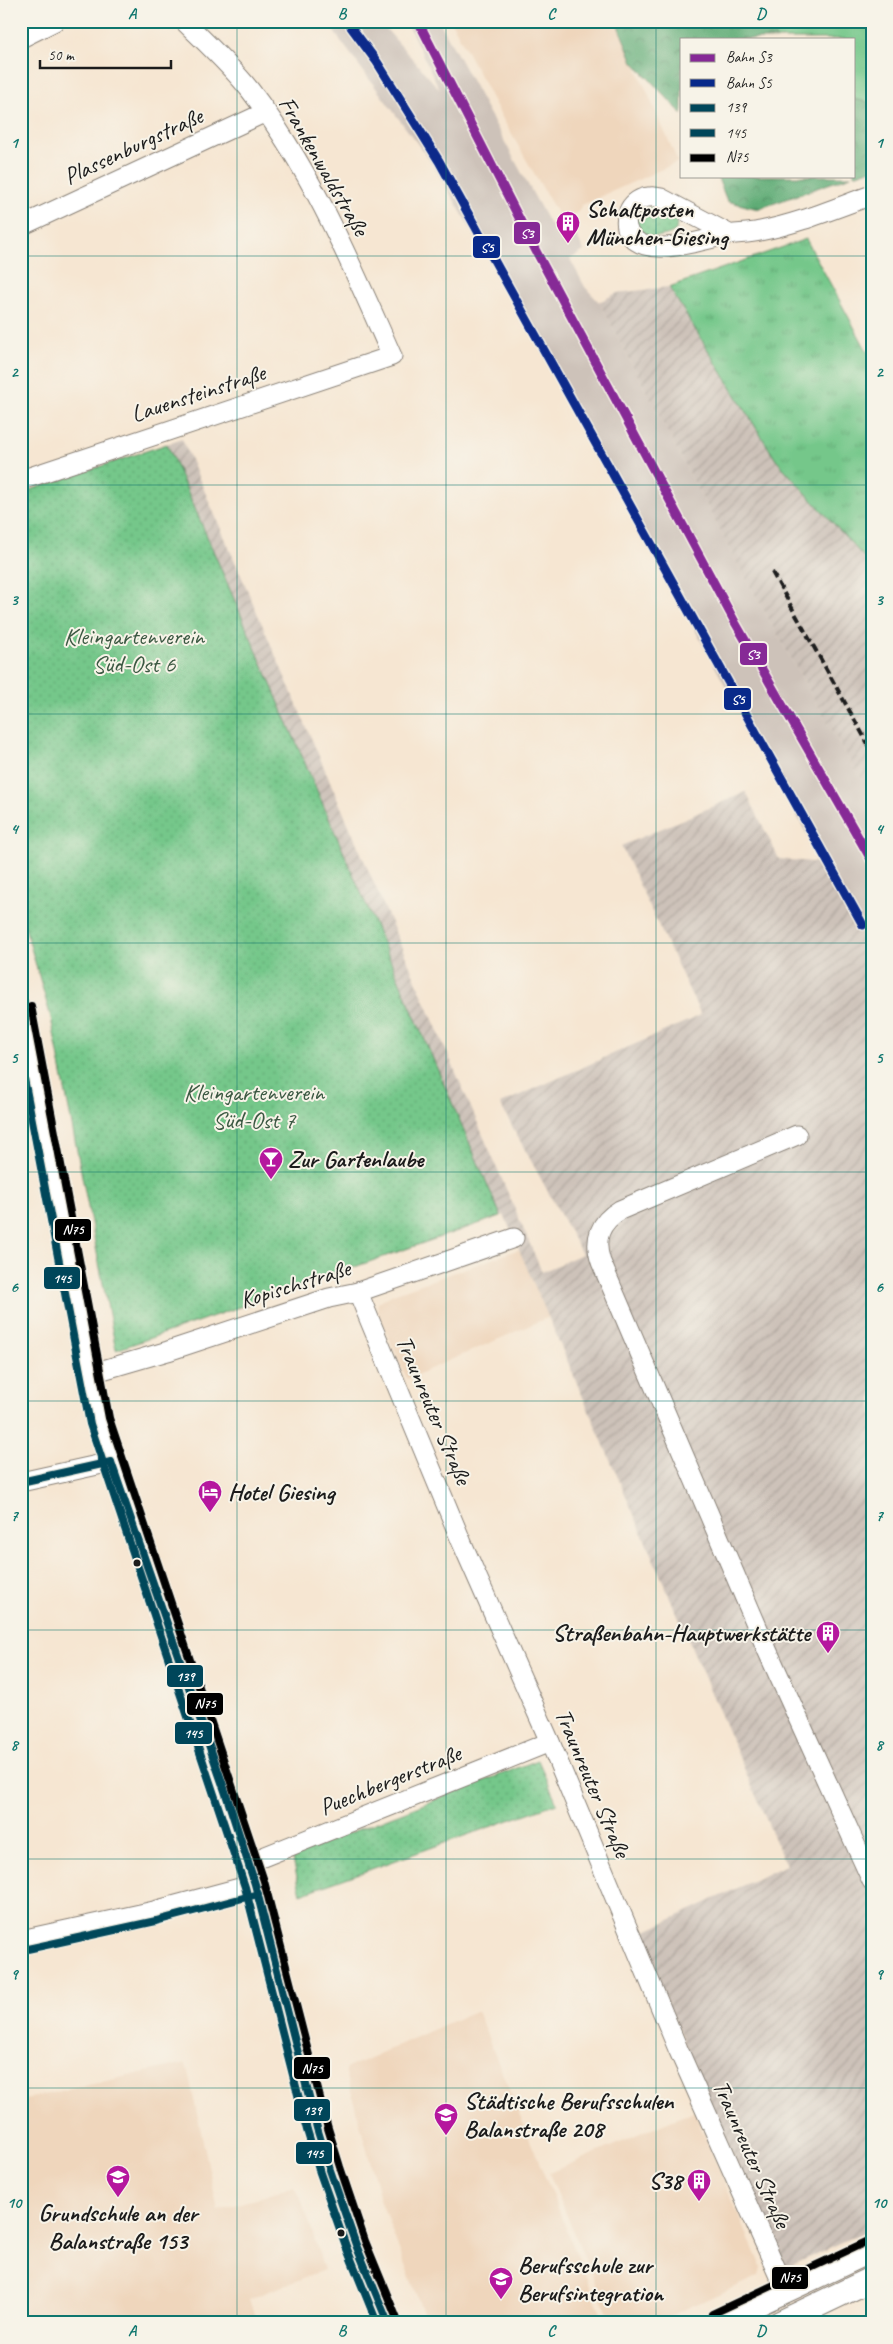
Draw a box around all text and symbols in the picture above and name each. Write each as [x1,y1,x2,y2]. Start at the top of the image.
text: A [128,4,138,24]
text: B [338,4,348,24]
text: C [547,4,557,24]
text: D [756,4,767,24]
scale bar [40,38,171,70]
legend [680,38,856,178]
text: 50 m [48,46,75,65]
text: Bahn S3 [726,48,773,67]
text: Bahn S5 [726,74,773,93]
street label: Frankenwaldstraße [272,91,377,243]
text: 139 [726,98,748,117]
street label: Plassenburgstraße [59,100,209,191]
text: 145 [726,124,748,143]
text: 1 [10,133,19,153]
text: 1 [875,133,884,153]
text: N75 [726,148,750,167]
place label: Schaltposten München-Giesing [586,194,730,252]
building icon: Schaltposten München-Giesing [555,210,581,244]
line badge: S3 [513,221,541,245]
text: S3 [520,225,535,242]
line badge: S5 [472,235,501,259]
text: S5 [480,239,495,256]
street label: Lauensteinstraße [127,357,271,429]
text: 2 [10,362,19,382]
text: 2 [875,362,884,382]
text: 3 [10,590,19,610]
text: 3 [875,590,884,610]
park label: Kleingartenverein Süd-Ost 6 [64,621,205,679]
line badge: S3 [739,642,768,666]
text: S3 [746,646,761,663]
line badge: S5 [723,687,752,711]
text: S5 [731,691,746,708]
text: 4 [10,819,19,839]
text: 4 [875,819,884,839]
text: 5 [11,1048,20,1068]
text: 5 [876,1048,885,1068]
park label: Kleingartenverein Süd-Ost 7 [184,1077,325,1135]
place label: Zur Gartenlaube [288,1144,425,1174]
bar icon: Zur Gartenlaube [258,1146,284,1180]
line badge: N75 [54,1218,92,1242]
text: N75 [63,1221,85,1238]
street label: Kopischstraße [236,1252,356,1315]
line badge: 145 [43,1266,81,1290]
text: 145 [53,1270,73,1287]
text: 6 [10,1277,19,1297]
text: 6 [875,1277,884,1297]
street label: Traunreuter Straße [389,1331,480,1491]
place label: Hotel Giesing [228,1477,337,1507]
hotel icon: Hotel Giesing [197,1479,223,1513]
text: 7 [10,1506,19,1526]
text: 7 [875,1506,884,1526]
unlabelled marker [132,1558,142,1568]
place label: Straßenbahn-Hauptwerkstätte [552,1618,812,1648]
building icon: Straßenbahn-Hauptwerkstätte [815,1620,841,1654]
line badge: 139 [166,1664,204,1688]
text: 139 [176,1668,196,1685]
line badge: N75 [186,1692,224,1716]
text: N75 [195,1695,217,1712]
street label: Traunreuter Straße [548,1704,639,1864]
line badge: 145 [174,1721,213,1745]
text: 145 [184,1725,204,1742]
text: 8 [10,1735,19,1755]
text: 8 [875,1735,884,1755]
street label: Puechbergerstraße [315,1737,467,1822]
text: 9 [10,1964,19,1984]
text: 9 [875,1964,884,1984]
line badge: N75 [293,2056,331,2080]
text: N75 [302,2060,324,2077]
street label: Traunreuter Straße [706,2075,799,2235]
place label: Städtische Berufsschulen Balanstraße 208 [464,2086,675,2144]
line badge: 139 [293,2098,331,2122]
text: 139 [303,2102,323,2119]
school or university icon: Städtische Berufsschulen Balanstraße 208 [433,2102,459,2136]
line badge: 145 [295,2141,333,2165]
text: 145 [305,2145,325,2162]
school or university icon: Grundschule an der Balanstraße 153 [105,2164,131,2198]
place label: S38 [649,2166,685,2196]
building icon: S38 [686,2168,712,2202]
text: 10 [7,2193,23,2213]
text: 10 [872,2193,888,2213]
place label: Grundschule an der Balanstraße 153 [39,2198,200,2256]
unlabelled marker [336,2228,346,2238]
place label: Berufsschule zur Berufsintegration [518,2250,665,2308]
school or university icon: Berufsschule zur Berufsintegration [488,2266,514,2300]
line badge: N75 [771,2266,809,2290]
text: N75 [780,2269,802,2286]
text: A [128,2321,138,2341]
text: B [338,2321,348,2341]
text: C [547,2321,557,2341]
text: D [756,2321,767,2341]

